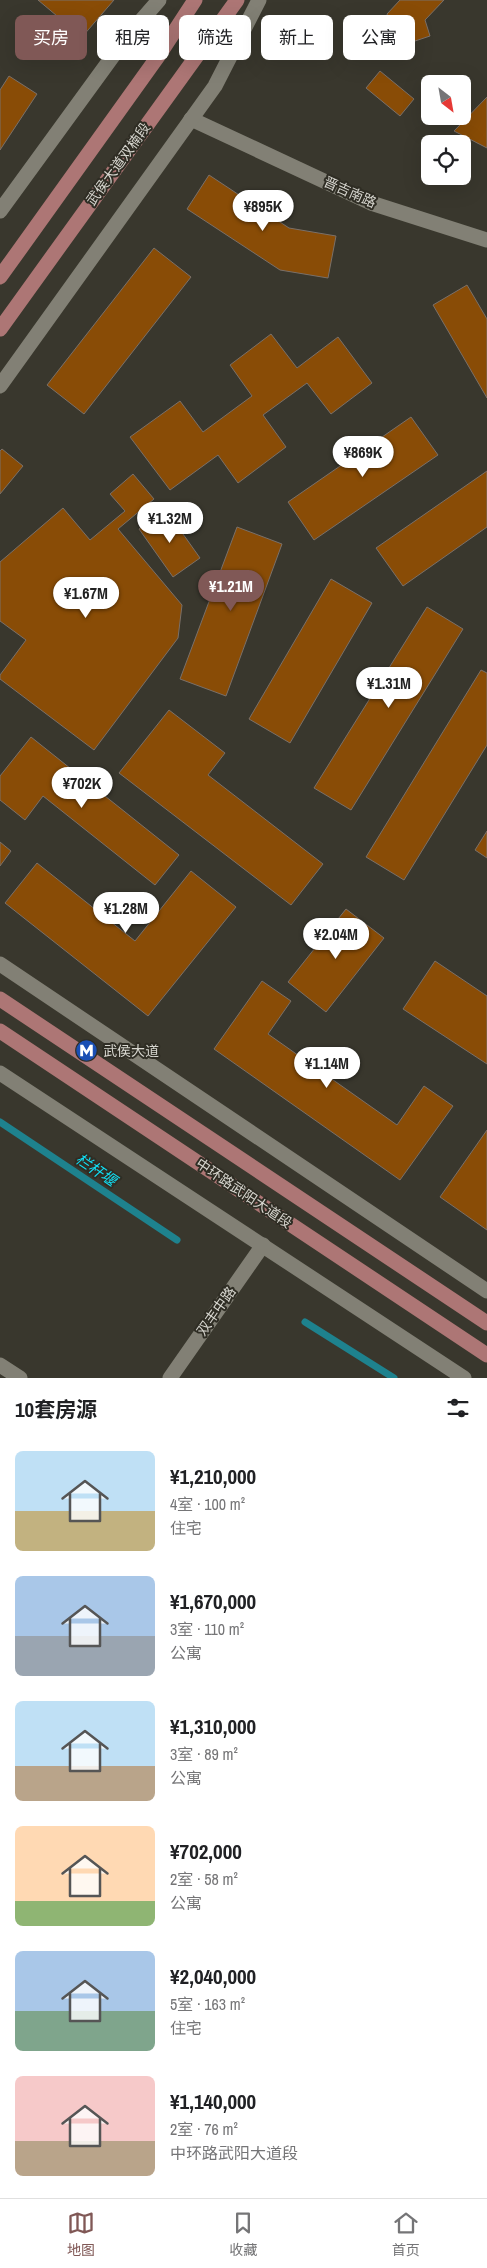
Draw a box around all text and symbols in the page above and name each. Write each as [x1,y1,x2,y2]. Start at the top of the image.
chip: 买房 [15,15,87,60]
chip: 租房 [97,15,169,60]
chip: 筛选 [179,15,251,60]
chip: 新上 [261,15,333,60]
chip: 公寓 [343,15,415,60]
north arrow [421,75,471,125]
map controls [421,75,471,185]
street label: 武侯大道双楠段 [82,119,154,209]
button: locate [421,135,471,185]
street label: 晋吉南路 [321,172,379,212]
pin: ¥895K [228,190,298,232]
text: ¥895K [244,195,282,217]
pin: ¥869K [328,436,398,478]
text: ¥869K [344,441,382,463]
pin: ¥1.32M [129,502,211,544]
text: ¥1.32M [148,507,192,529]
pin: ¥1.21M [190,570,272,612]
text: ¥1.21M [209,575,253,597]
pin: ¥1.67M [45,576,127,619]
text: ¥1.67M [64,582,108,604]
pin: ¥1.31M [348,666,430,709]
text: ¥1.31M [367,672,411,694]
pin: ¥702K [47,766,117,809]
text: ¥702K [63,772,101,794]
pin: ¥1.28M [85,892,167,934]
text: ¥1.28M [104,897,148,919]
pin: ¥2.04M [295,918,377,960]
text: ¥2.04M [314,923,358,945]
metro station icon: 武侯大道 [75,1039,99,1063]
place label: 武侯大道 [103,1042,159,1060]
pin: ¥1.14M [286,1046,368,1089]
text: ¥1.14M [305,1052,349,1074]
water label: 栏杆堰 [72,1148,123,1193]
street label: 中环路武阳大道段 [193,1154,295,1232]
street label: 双丰中路 [193,1283,239,1339]
icon: filters [444,1394,472,1422]
text: 10套房源 [15,1395,97,1424]
text: ¥1,210,000 [170,1462,256,1491]
icon: home [55,1471,115,1531]
text: 4室 · 100 m² [170,1493,245,1515]
text: 住宅 [170,1517,202,1539]
text: ¥1,670,000 [170,1587,256,1616]
icon: home [55,1596,115,1656]
text: 3室 · 110 m² [170,1618,244,1640]
text: 公寓 [170,1642,202,1664]
text: ¥1,310,000 [170,1712,256,1741]
icon: home [55,1721,115,1781]
text: 3室 · 89 m² [170,1743,238,1765]
text: 公寓 [170,1767,202,1789]
text: ¥702,000 [170,1837,242,1866]
icon: home [55,1846,115,1906]
text: 2室 · 58 m² [170,1868,238,1890]
text: 公寓 [170,1892,202,1914]
text: ¥2,040,000 [170,1962,256,1991]
icon: home [55,1971,115,2031]
text: 5室 · 163 m² [170,1993,245,2015]
text: 住宅 [170,2017,202,2039]
text: ¥1,140,000 [170,2087,256,2116]
icon: home [55,2096,115,2156]
text: 2室 · 76 m² [170,2118,238,2140]
text: 中环路武阳大道段 [170,2142,298,2164]
tab: 地图 [67,2209,95,2259]
tab: 收藏 [229,2209,257,2259]
tab: 首页 [392,2209,420,2259]

